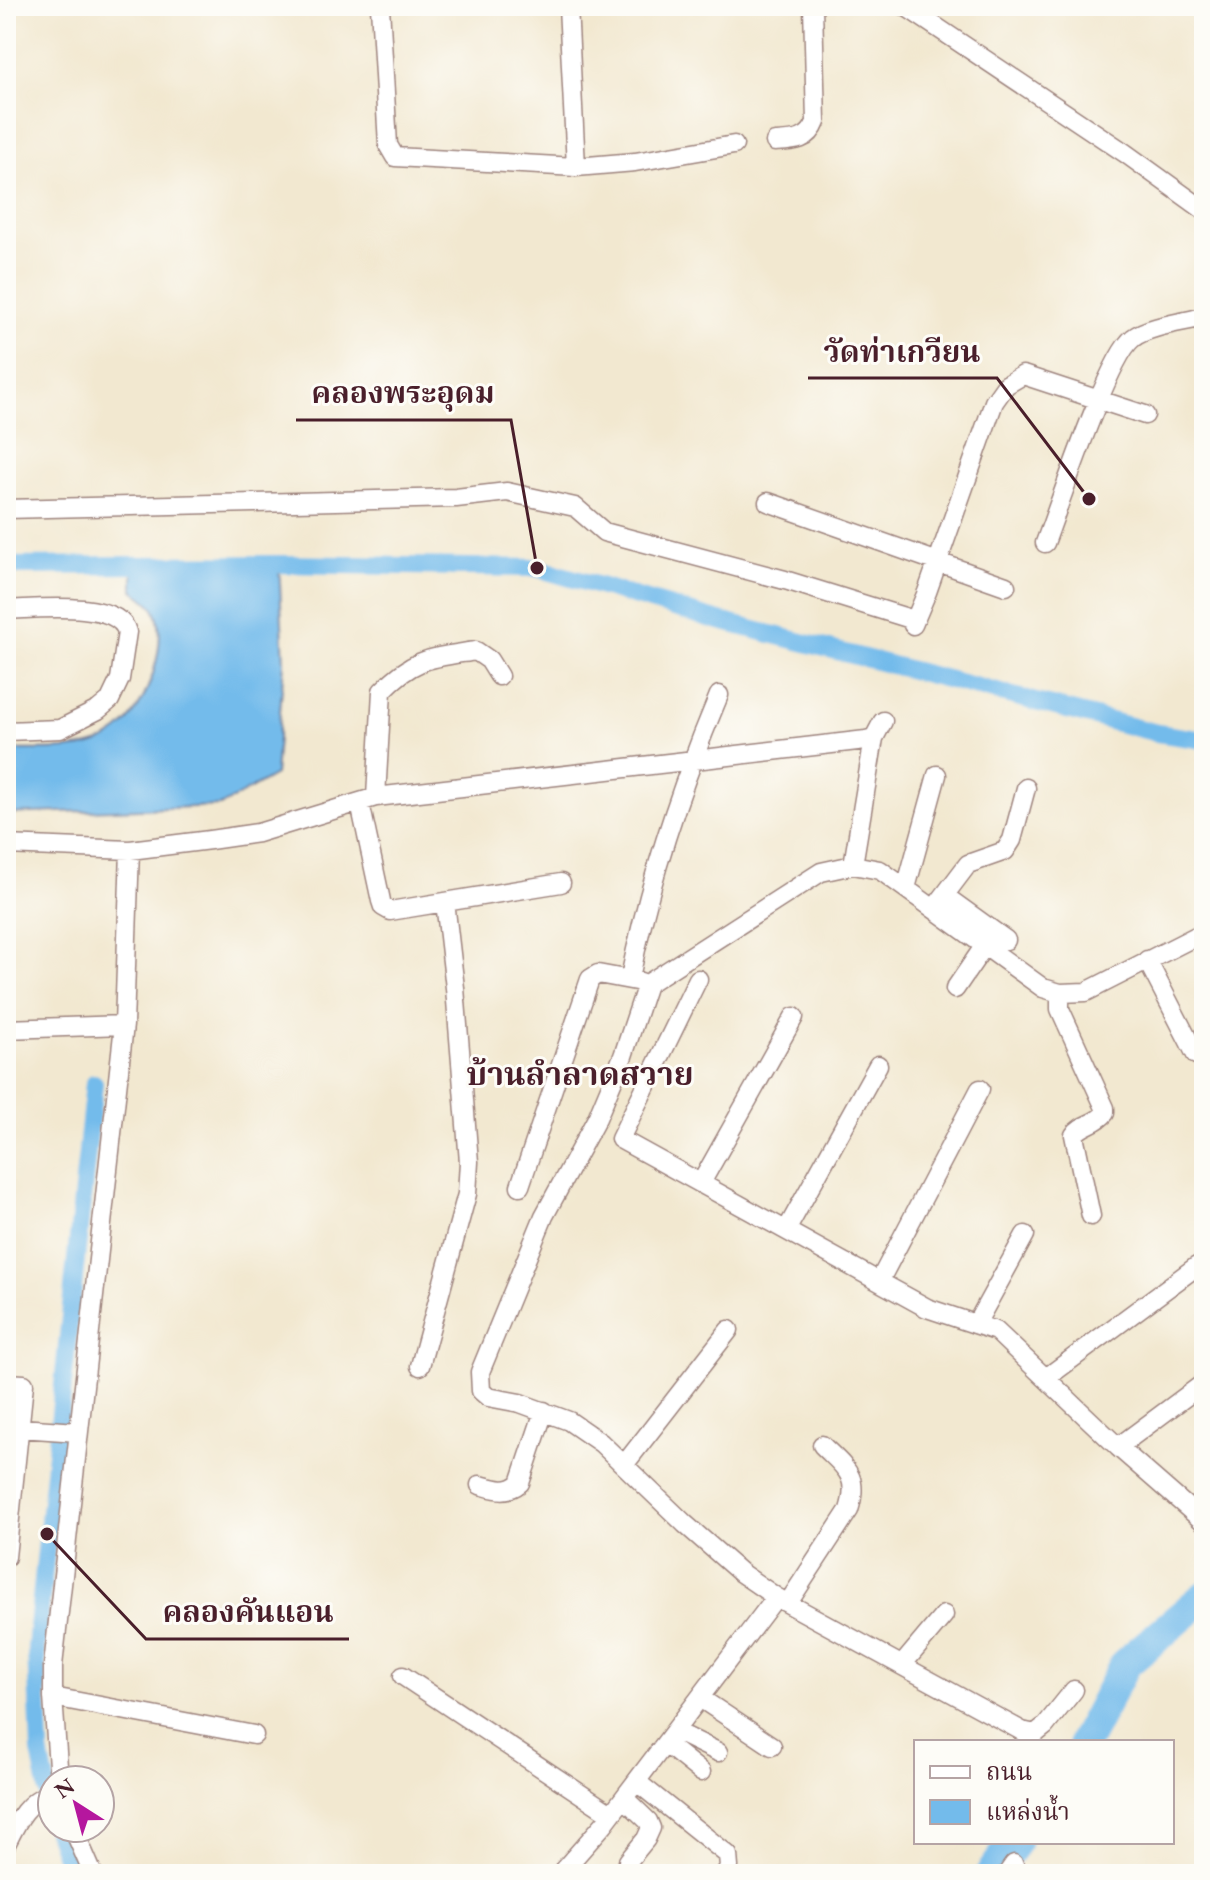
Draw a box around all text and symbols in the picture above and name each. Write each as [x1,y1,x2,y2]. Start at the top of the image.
callout: วัดท่าเกวียน [808,324,997,378]
text: วัดท่าเกวียน [823,332,981,371]
callout: คลองพระอุดม [296,366,511,420]
text: คลองพระอุดม [311,373,495,412]
district label: บ้านลำลาดสวาย [466,1053,694,1095]
callout: คลองคันแอน [146,1585,349,1639]
text: คลองคันแอน [162,1592,334,1631]
legend [914,1740,1174,1844]
text: ถนน [986,1756,1032,1787]
north arrow [36,1764,116,1844]
text: N [49,1771,80,1805]
text: แหล่งน้ำ [986,1794,1070,1827]

